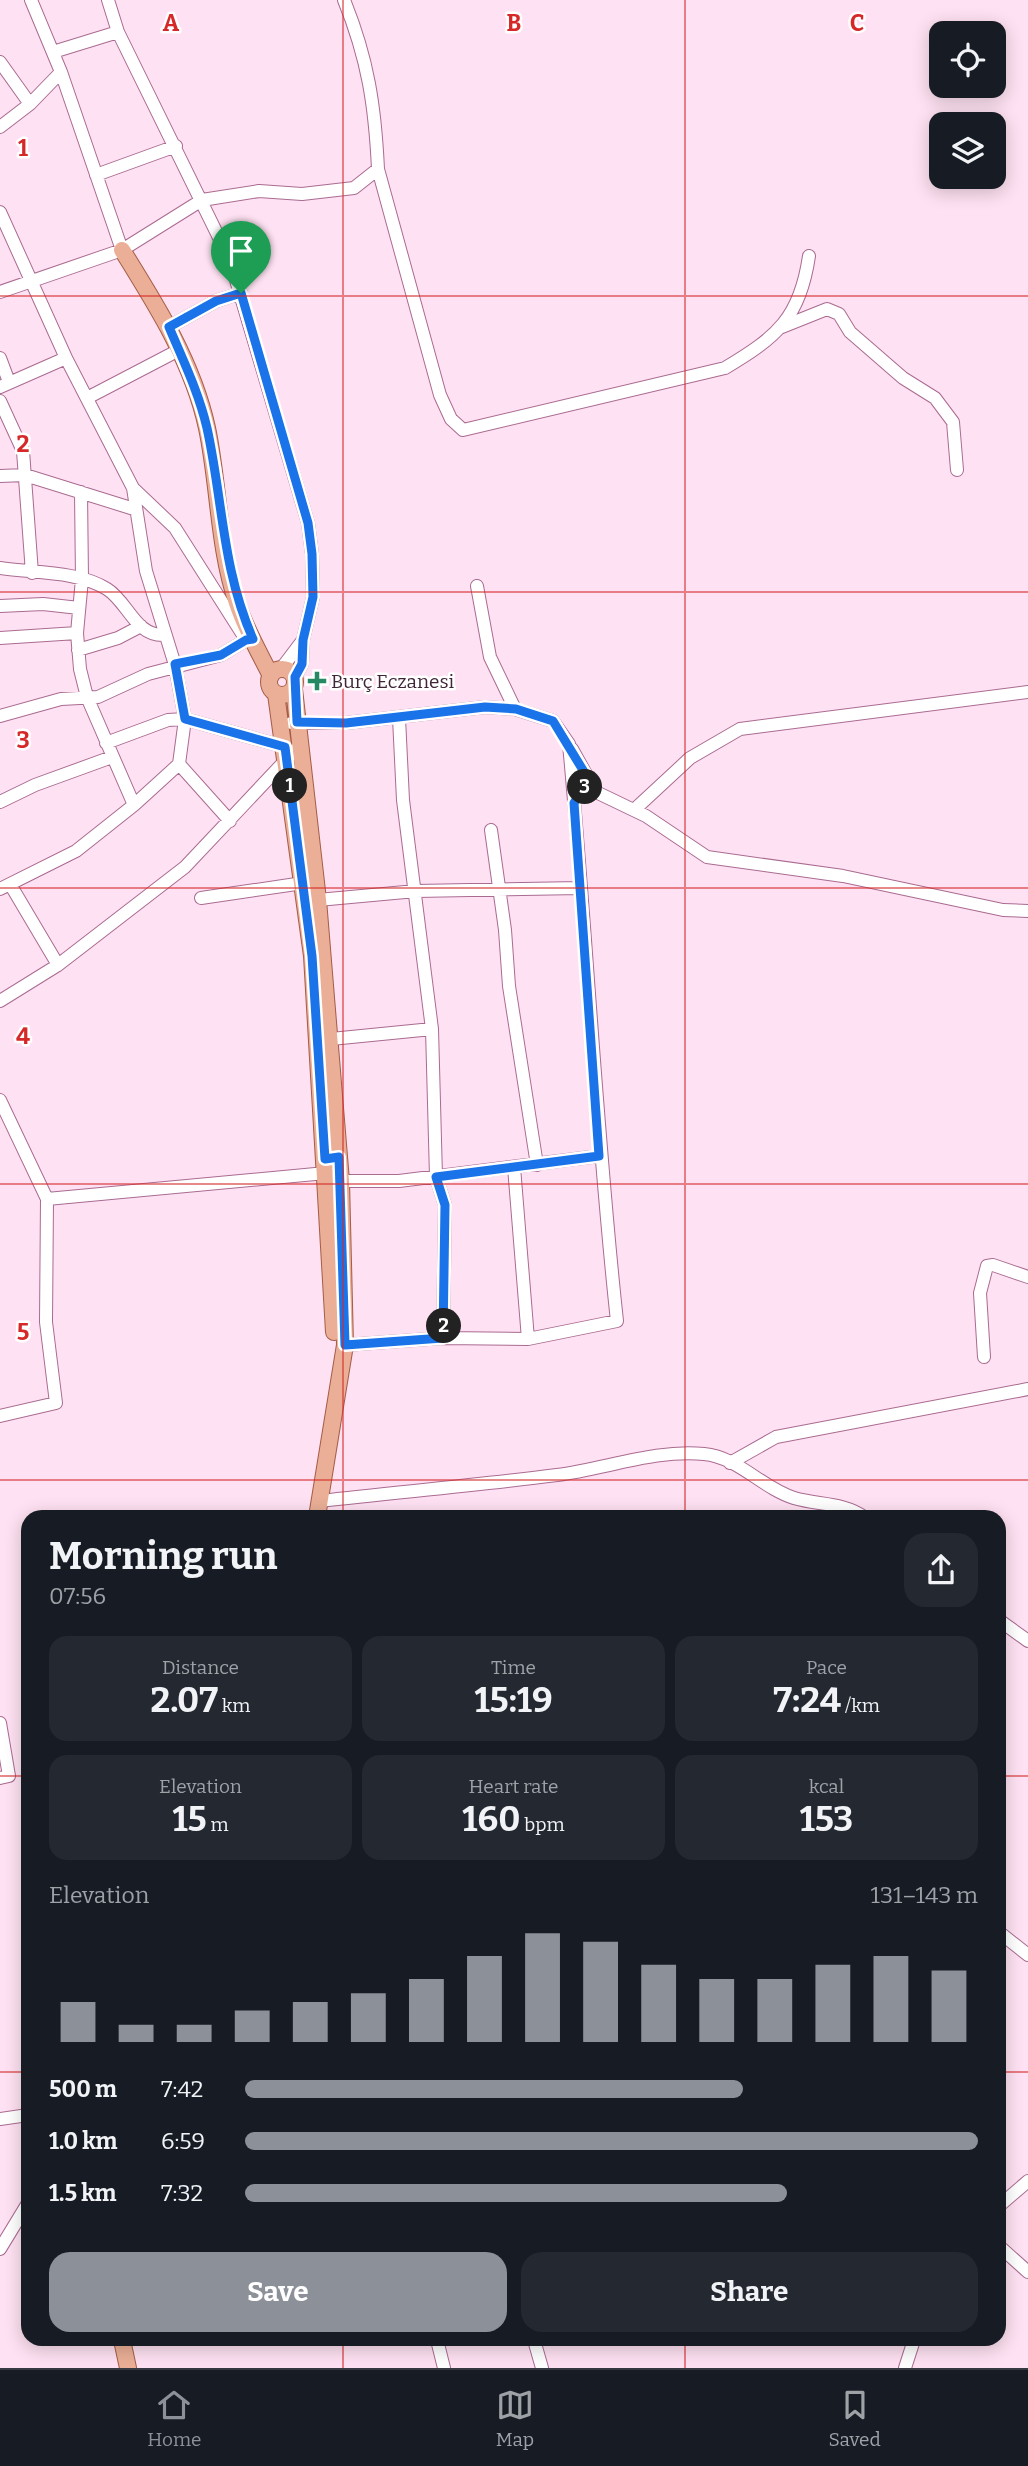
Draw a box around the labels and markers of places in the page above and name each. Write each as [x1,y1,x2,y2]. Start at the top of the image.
pin [211,221,271,293]
place label: Burç Eczanesi [331,670,455,693]
marker: Burç Eczanesi [309,673,325,689]
pin: 1 [272,768,308,804]
pin: 3 [568,770,602,804]
pin: 2 [426,1308,462,1344]

